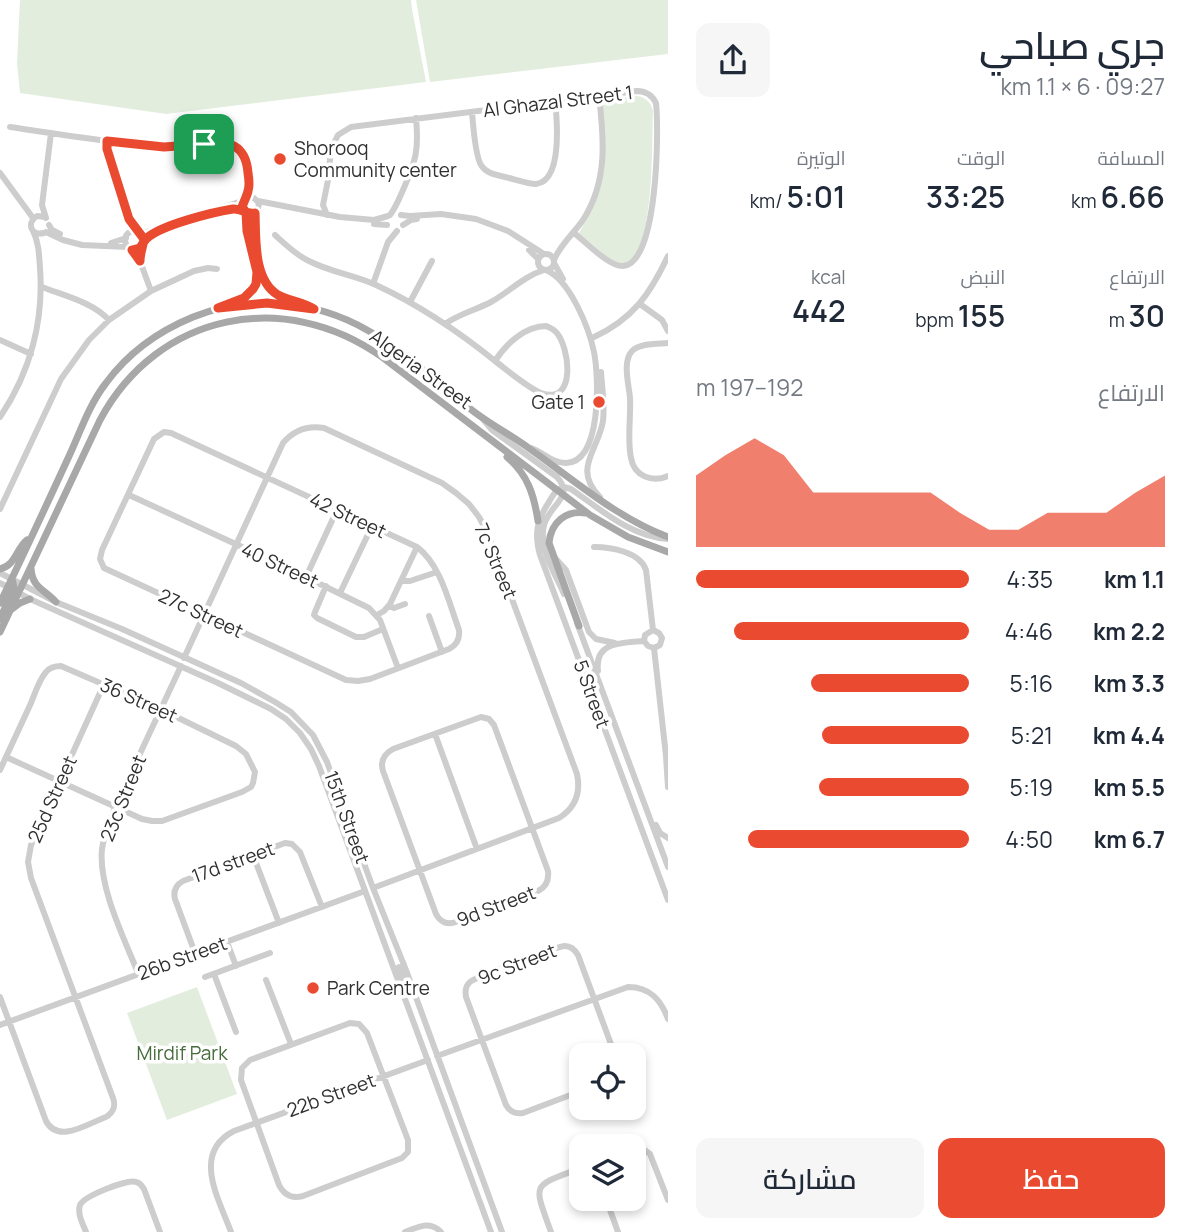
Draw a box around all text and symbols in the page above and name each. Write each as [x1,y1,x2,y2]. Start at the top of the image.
text: جري صباحي [979,18,1165,70]
button: share [696,23,770,97]
text: 09:27 · 6 × 1.1 km [1000,70,1165,102]
street label: Al Ghazal Street 1 [482,79,634,123]
pin [174,114,234,174]
icon: arrive [185,125,223,163]
place label: Shorooq Community center [294,135,457,183]
text: الوتيرة [797,145,846,171]
text: الوقت [957,145,1005,171]
text: المسافة [1097,145,1165,171]
marker: Shorooq Community center [272,151,288,167]
text: 5:01 [786,176,846,217]
text: 33:25 [926,176,1005,217]
text: 6.66 [1100,176,1165,217]
text: /km [750,188,786,214]
text: km [1071,188,1100,214]
text: kcal [811,264,846,290]
text: النبض [961,264,1005,290]
text: الارتفاع [1109,264,1165,290]
text: 442 [792,290,846,331]
text: 155 [958,295,1005,336]
text: 30 [1129,295,1165,336]
text: bpm [915,307,958,333]
text: m [1109,307,1129,333]
street label: Algeria Street [365,323,477,415]
text: 192–197 m [696,371,803,403]
text: الارتفاع [1098,376,1165,408]
place label: Gate 1 [532,389,585,415]
marker: Gate 1 [591,394,607,410]
street label: 42 Street [306,486,390,544]
street label: 7c Street [468,519,524,603]
street label: 40 Street [237,536,323,594]
text: 4:35 [1007,563,1053,595]
text: 1.1 km [1104,563,1165,595]
street label: 27c Street [154,582,248,644]
text: 4:46 [1005,615,1053,647]
text: 2.2 km [1093,615,1165,647]
street label: 5 Street [568,656,616,732]
text: 5:16 [1010,667,1053,699]
text: 3.3 km [1094,667,1165,699]
street label: 36 Street [96,671,182,729]
text: 5:21 [1011,719,1053,751]
text: 4.4 km [1093,719,1165,751]
street label: 25d Street [21,751,83,847]
street label: 23c Street [94,751,152,845]
street label: 15th Street [318,767,376,867]
text: 5:19 [1010,771,1053,803]
text: 5.5 km [1093,771,1165,803]
text: 4:50 [1005,823,1053,855]
text: 6.7 km [1094,823,1165,855]
street label: 17d street [188,835,278,889]
street label: 9d Street [453,879,539,933]
street label: 26b Street [134,930,230,986]
street label: 9c Street [474,937,560,991]
place label: Park Centre [327,975,430,1001]
marker: Park Centre [305,980,321,996]
park label: Mirdif Park [136,1040,228,1066]
map controls [569,1043,646,1211]
button: locate [569,1043,646,1120]
street label: 22b Street [283,1067,379,1123]
button: layers [569,1134,646,1211]
button: مشاركة [696,1138,924,1218]
button: حفظ [938,1138,1165,1218]

